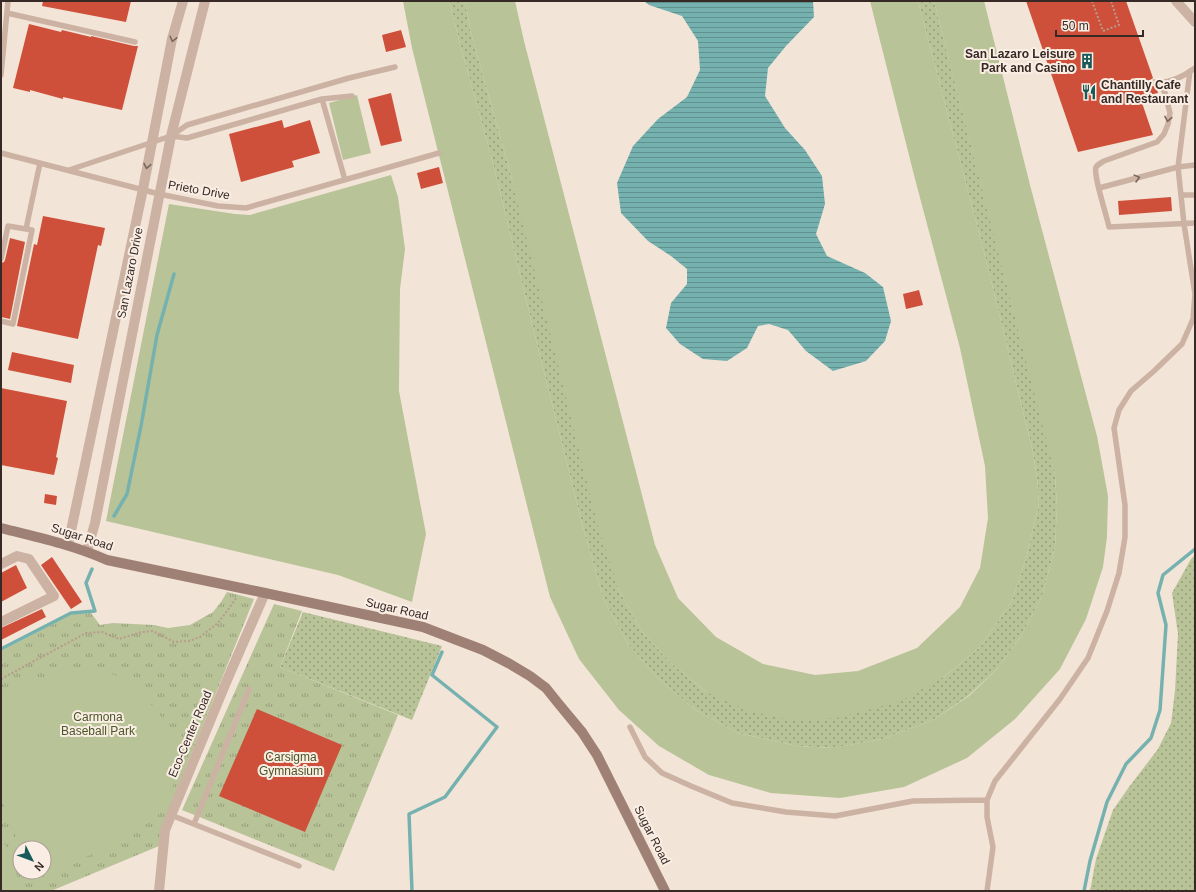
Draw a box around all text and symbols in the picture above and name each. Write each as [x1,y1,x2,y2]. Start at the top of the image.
scale bar [1056,12,1143,38]
text: 50 m [1062,19,1089,33]
one-way arrow [169,35,177,42]
place label: San Lazaro Leisure Park and Casino [965,47,1075,75]
building icon: San Lazaro Leisure Park and Casino [1078,52,1096,70]
place label: Chantilly Cafe and Restaurant [1101,78,1188,106]
restaurant icon: Chantilly Cafe and Restaurant [1080,83,1098,101]
one-way arrow [1165,116,1173,123]
one-way arrow [144,163,152,169]
one-way arrow [1133,174,1140,183]
street label: Prieto Drive [167,178,231,202]
street label: San Lazaro Drive [114,226,146,320]
street label: Sugar Road [49,520,115,554]
street label: Sugar Road [364,595,430,623]
street label: Eco-Center Road [165,689,215,779]
park label: Carmona Baseball Park [61,710,136,738]
park label: Carsigma Gymnasium [259,750,323,778]
street label: Sugar Road [631,803,673,867]
north arrow [12,840,52,880]
text: N [32,860,47,874]

